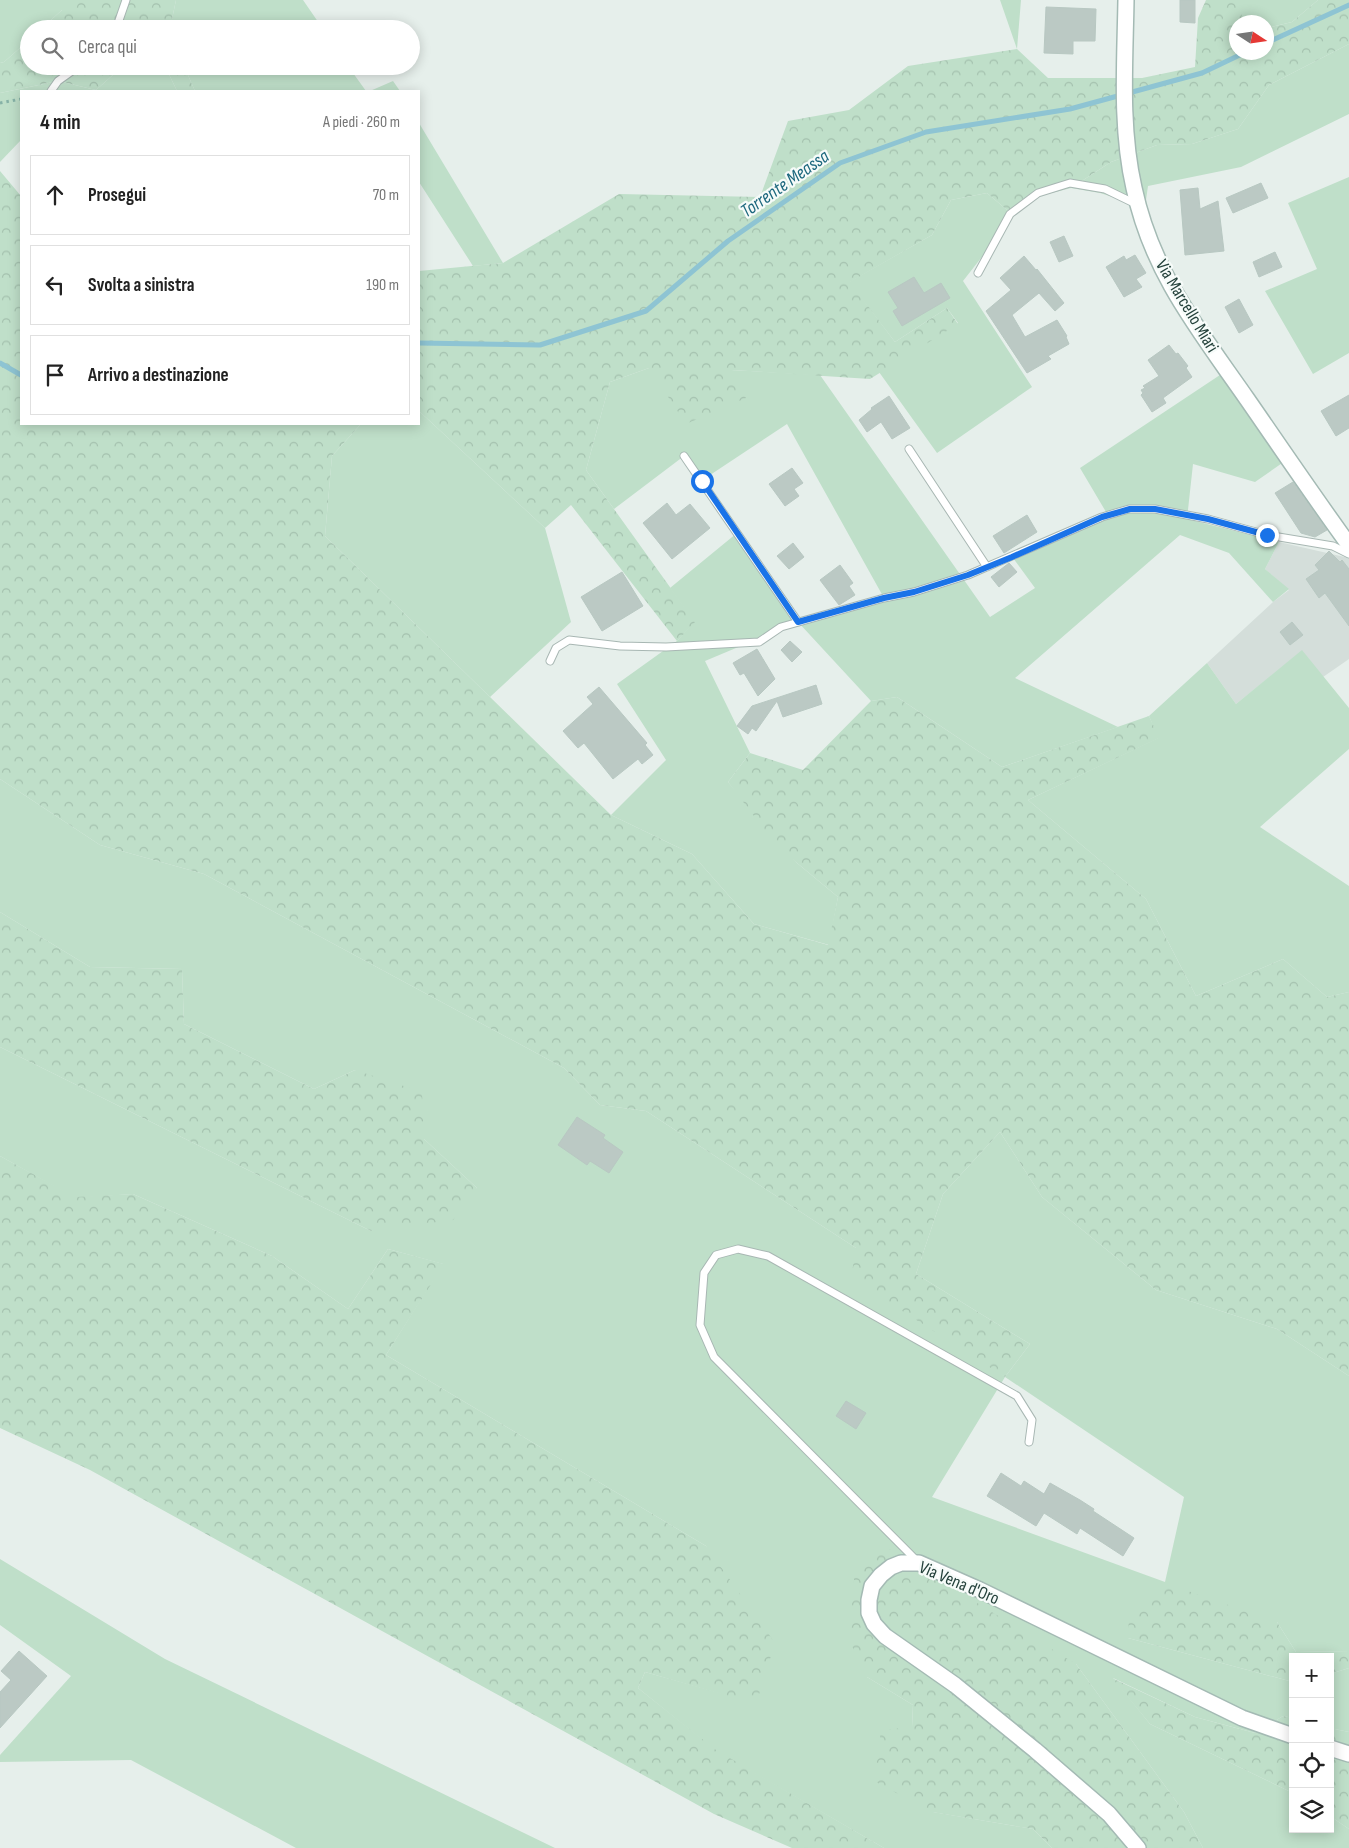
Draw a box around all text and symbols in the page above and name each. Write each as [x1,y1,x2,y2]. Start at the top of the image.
north arrow [1229,15,1274,60]
search box [20,20,420,75]
icon: search [38,34,66,62]
text: Cerca qui [78,36,137,59]
text: 4 min [40,110,81,135]
text: A piedi · 260 m [323,113,400,132]
water label: Torrente Meassa [736,145,834,223]
icon: ahead [41,181,69,209]
text: Prosegui [88,184,146,207]
text: 70 m [373,186,399,205]
street label: Via Marcello Miari [1151,256,1223,356]
icon: left [41,271,69,299]
text: Svolta a sinistra [88,274,195,297]
text: 190 m [366,276,399,295]
icon: arrive [41,361,69,389]
text: Arrivo a destinazione [88,364,229,387]
route start [691,470,714,493]
route end [1256,524,1279,547]
street label: Via Vena d'Oro [916,1557,1002,1609]
map controls [1289,1653,1334,1833]
button: + [1289,1653,1334,1698]
button: − [1289,1698,1334,1743]
button: locate [1289,1743,1334,1788]
button: layers [1289,1788,1334,1833]

